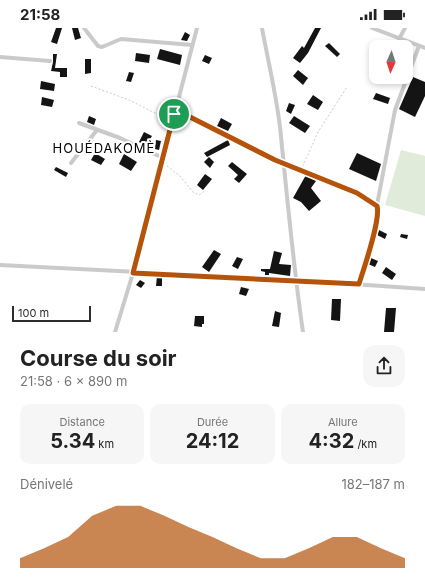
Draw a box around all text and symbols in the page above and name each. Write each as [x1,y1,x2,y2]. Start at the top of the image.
text: 21:58 [20,5,60,24]
north arrow [369,40,413,84]
map controls [369,40,413,84]
pin [157,97,191,131]
icon: arrive [163,103,185,125]
district label: HOUÉDAKOMÈ [53,140,155,156]
scale bar [12,304,91,323]
text: 100 m [18,306,49,320]
text: Course du soir [20,345,177,371]
button: share [363,345,405,387]
text: 21:58 · 6 × 890 m [20,373,127,389]
text: Distance [59,415,105,429]
text: Durée [197,415,228,429]
text: Allure [328,415,358,429]
text: 5.34 [50,429,95,453]
text: 24:12 [186,429,239,453]
text: 4:32 [309,429,354,453]
text: km [95,437,114,451]
text: /km [354,437,377,451]
text: Dénivelé [20,476,73,492]
text: 182–187 m [342,476,405,492]

